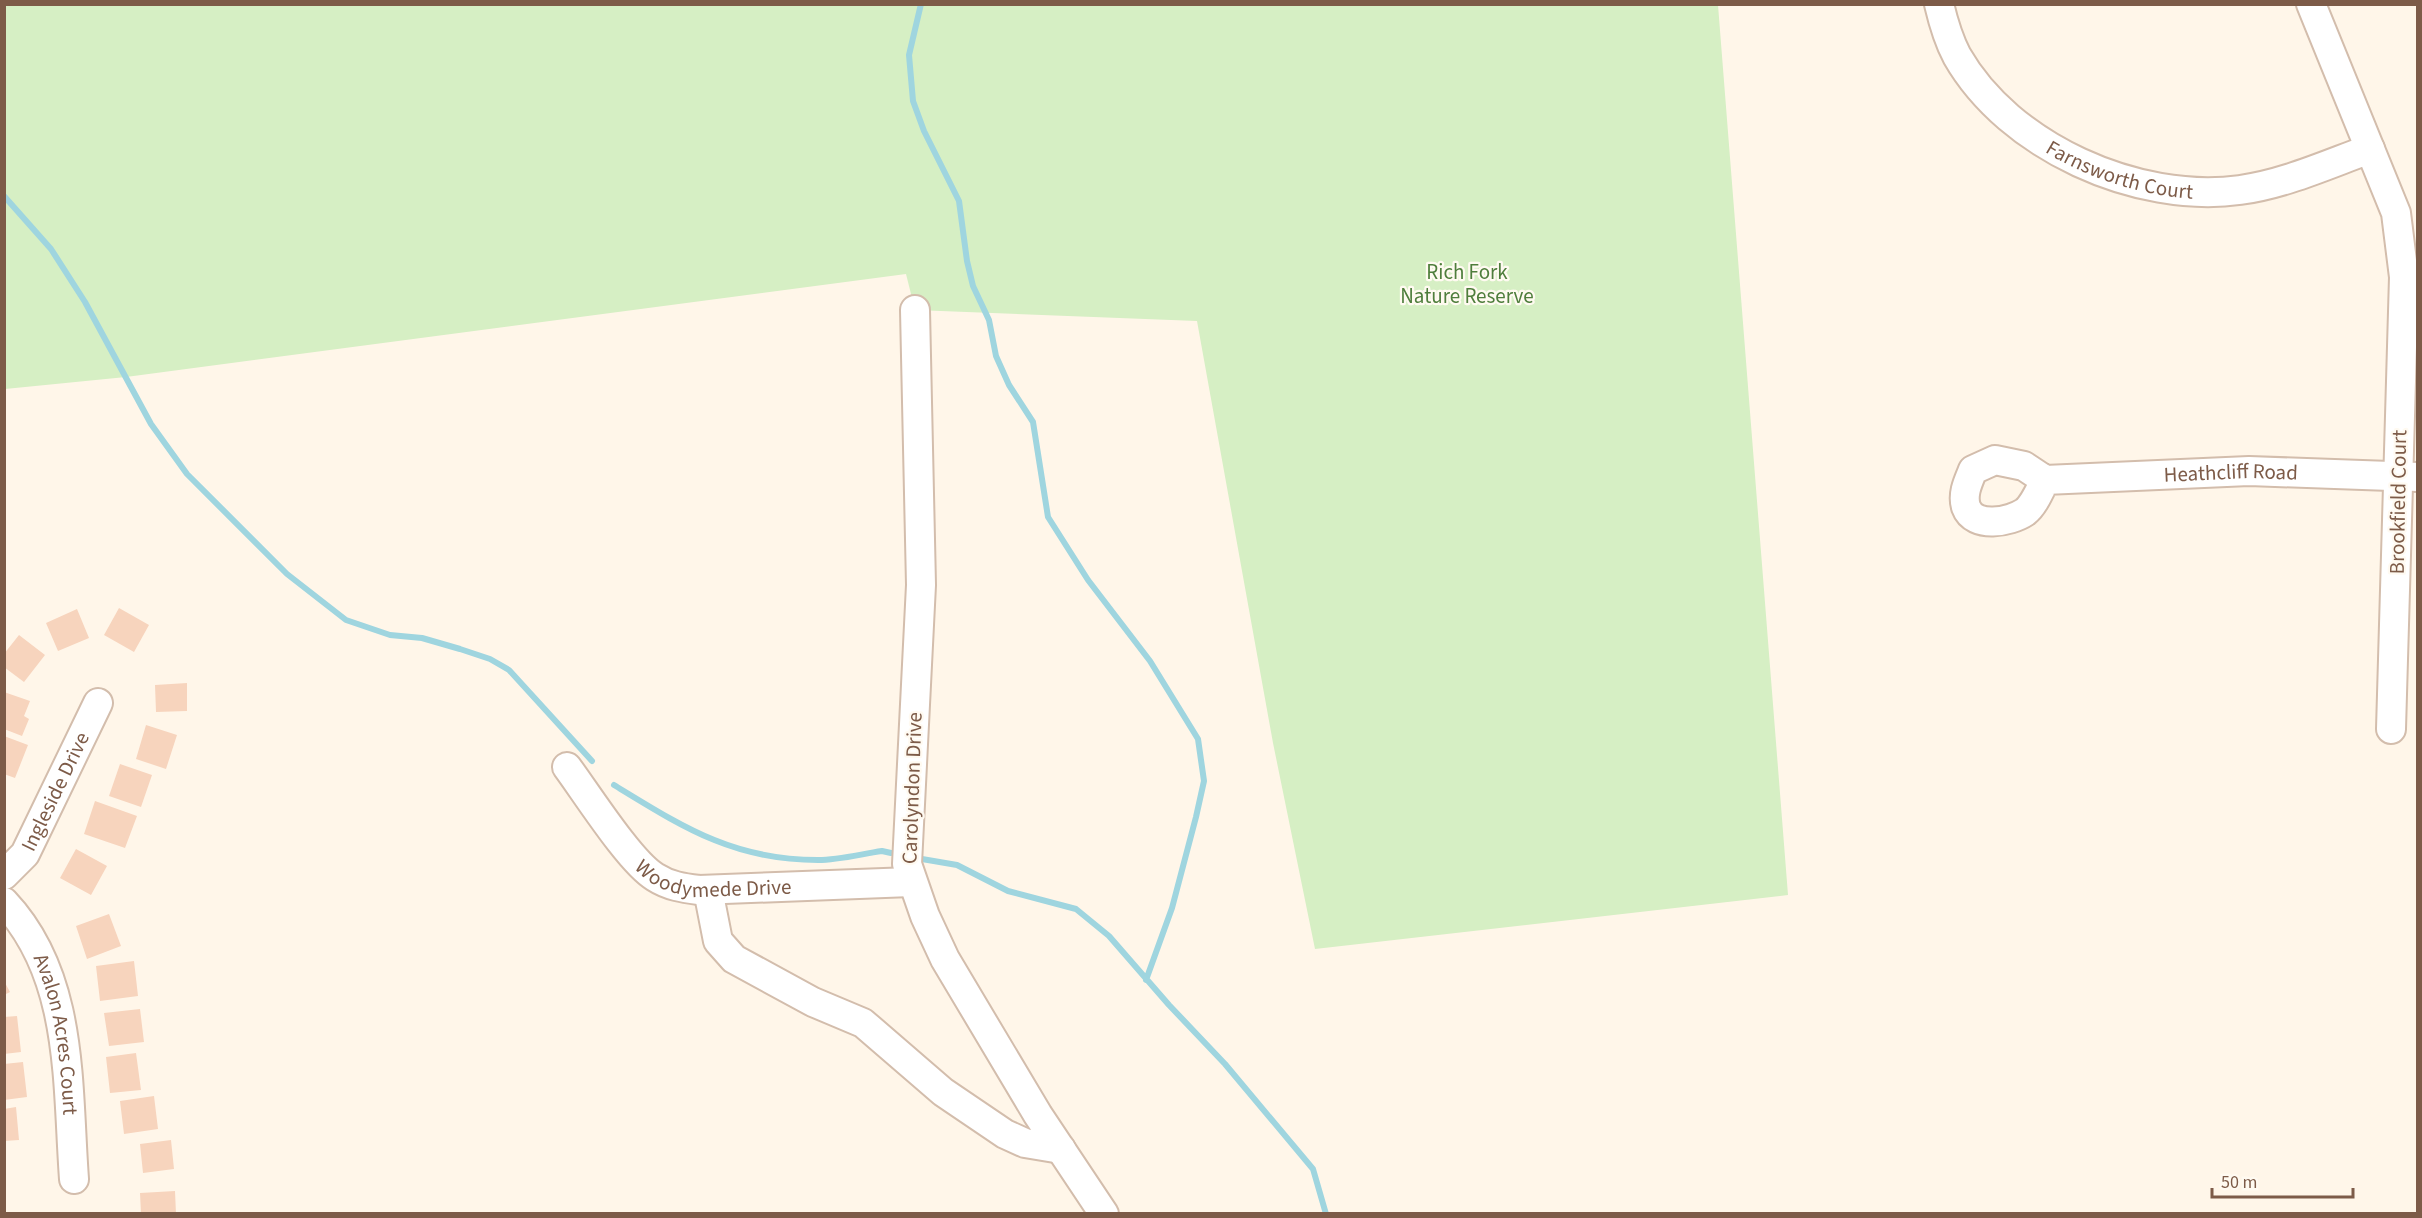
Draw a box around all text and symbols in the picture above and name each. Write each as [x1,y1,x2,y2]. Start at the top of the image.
street label: Farnsworth Court [2040,133,2194,207]
park label: Rich Fork Nature Reserve [1400,257,1534,311]
street label: Brookfield Court [2382,429,2414,575]
street label: Heathcliff Road [2163,456,2298,490]
street label: Carolyndon Drive [894,712,930,864]
street label: Ingleside Drive [14,727,97,856]
street label: Woodymede Drive [628,852,792,905]
street label: Avalon Acres Court [26,949,85,1116]
scale bar [2212,1161,2353,1199]
text: 50 m [2221,1170,2257,1195]

